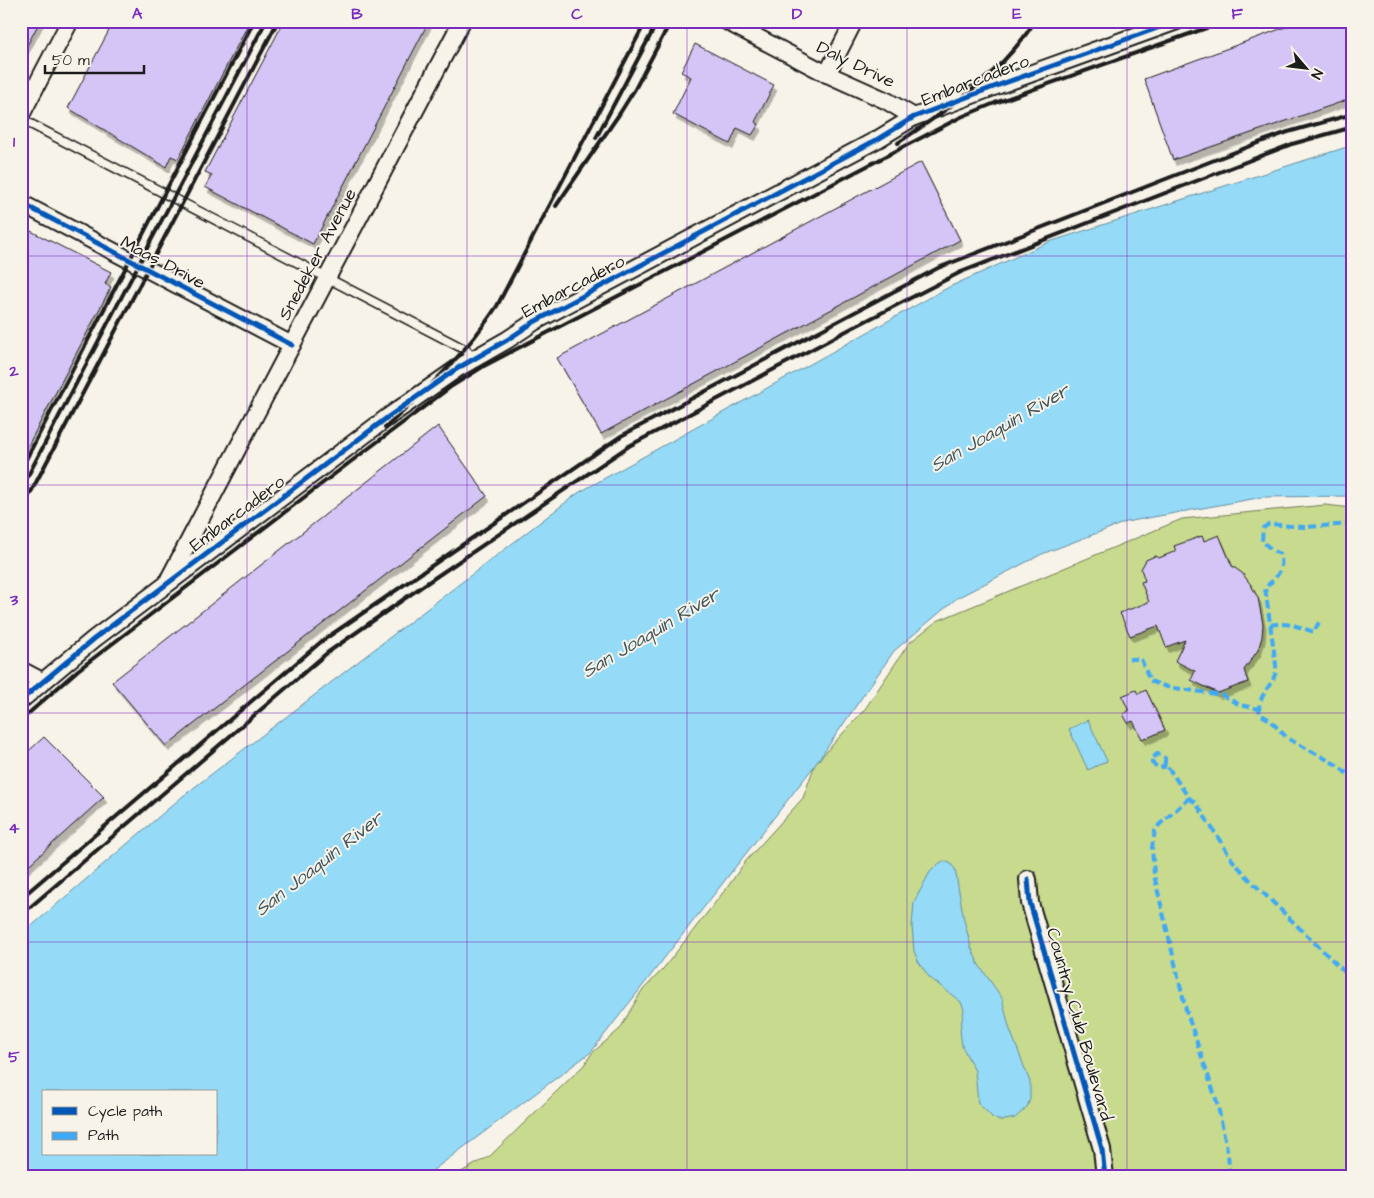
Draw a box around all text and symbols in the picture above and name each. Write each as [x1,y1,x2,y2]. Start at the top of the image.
text: A [132,3,143,25]
text: B [351,3,363,25]
text: C [571,3,583,25]
text: D [792,3,803,25]
text: E [1012,3,1022,25]
text: F [1231,3,1243,25]
street label: Daly Drive [812,35,899,95]
scale bar [45,42,144,74]
north arrow [1282,42,1332,92]
street label: Embarcadero [918,48,1033,112]
text: 50 m [52,50,90,71]
text: N [1306,65,1327,82]
text: 1 [13,131,16,153]
street label: Snedeker Avenue [272,184,363,324]
street label: Maas Drive [116,230,210,295]
street label: Embarcadero [517,249,629,324]
text: 2 [8,360,19,382]
water label: San Joaquin River [926,376,1076,479]
street label: Embarcadero [184,469,290,558]
water label: San Joaquin River [577,580,727,685]
text: 3 [9,589,19,611]
water label: San Joaquin River [249,804,391,923]
text: 4 [9,817,20,839]
street label: Country Club Boulevard [1039,925,1119,1124]
text: 5 [8,1046,20,1068]
legend [42,1090,218,1156]
text: Cycle path [88,1101,163,1123]
text: Path [88,1125,119,1146]

